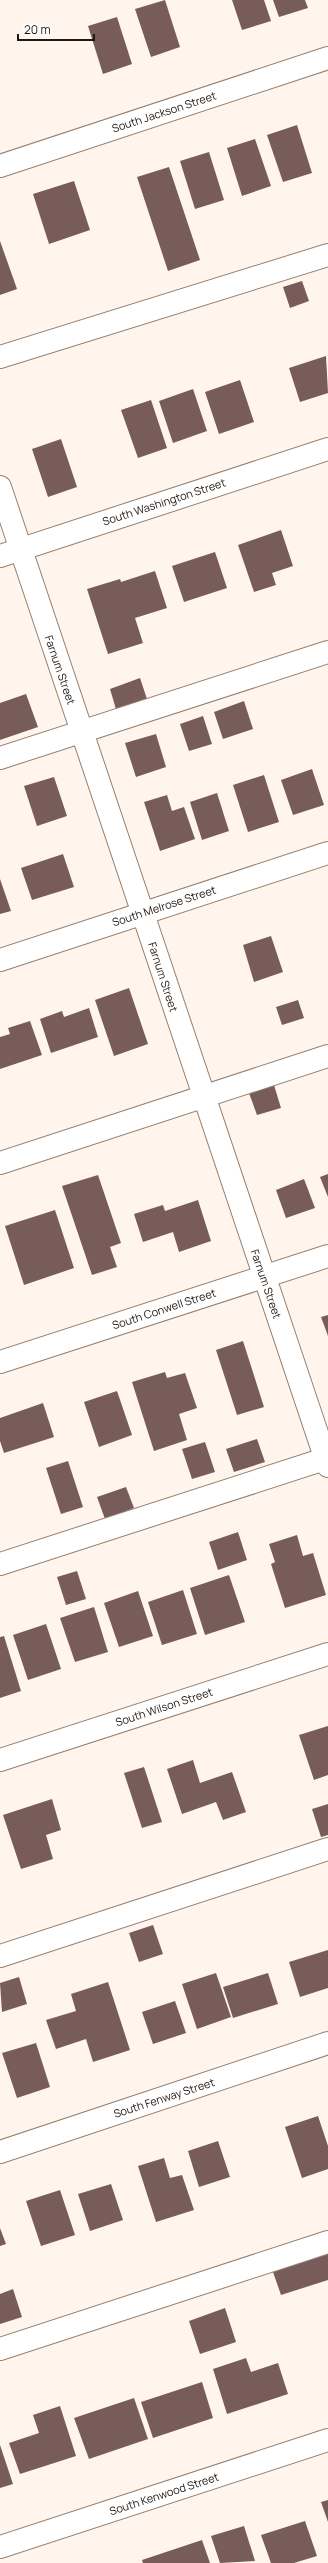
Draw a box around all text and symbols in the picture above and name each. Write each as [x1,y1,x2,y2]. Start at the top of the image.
scale bar [18,16,94,42]
text: 20 m [24,21,51,38]
street label: South Jackson Street [110,88,218,135]
street label: South Washington Street [100,475,227,529]
street label: Farnum Street [42,633,79,706]
street label: South Melrose Street [110,882,218,929]
street label: Farnum Street [145,940,182,1014]
street label: Farnum Street [248,1247,285,1320]
street label: South Conwell Street [110,1285,218,1332]
street label: South Wilson Street [113,1684,214,1729]
street label: South Fenway Street [111,2074,216,2121]
street label: South Kenwood Street [107,2469,220,2518]

